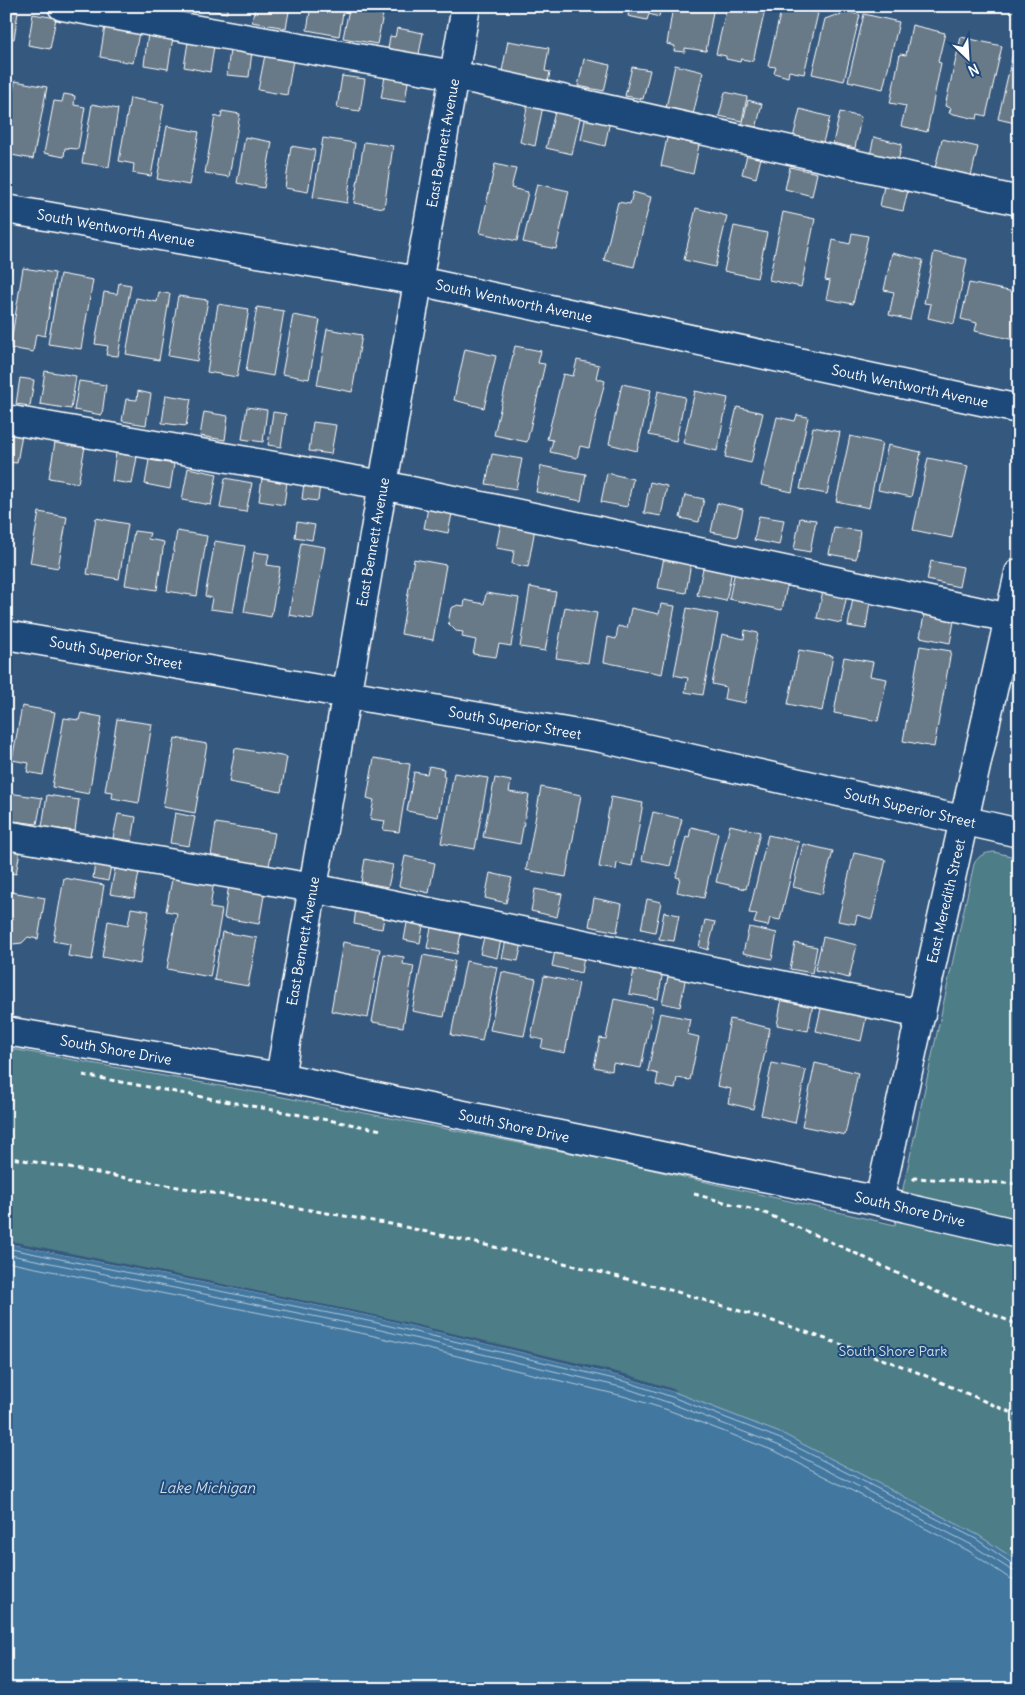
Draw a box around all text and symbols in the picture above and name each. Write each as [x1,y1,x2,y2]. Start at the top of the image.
north arrow [942,32,992,82]
text: N [965,60,982,80]
street label: East Bennett Avenue [423,77,463,209]
street label: South Wentworth Avenue [36,205,196,251]
street label: South Wentworth Avenue [434,276,594,326]
street label: South Wentworth Avenue [830,361,990,411]
street label: East Bennett Avenue [353,476,393,608]
street label: South Superior Street [48,632,184,674]
street label: South Superior Street [447,702,583,744]
street label: South Superior Street [842,784,978,832]
street label: East Meredith Street [923,837,969,965]
street label: East Bennett Avenue [283,875,323,1007]
street label: South Shore Drive [59,1031,173,1069]
street label: South Shore Drive [457,1105,571,1147]
street label: South Shore Drive [853,1188,967,1230]
park label: South Shore Park [839,1342,947,1360]
water label: Lake Michigan [159,1478,256,1497]

